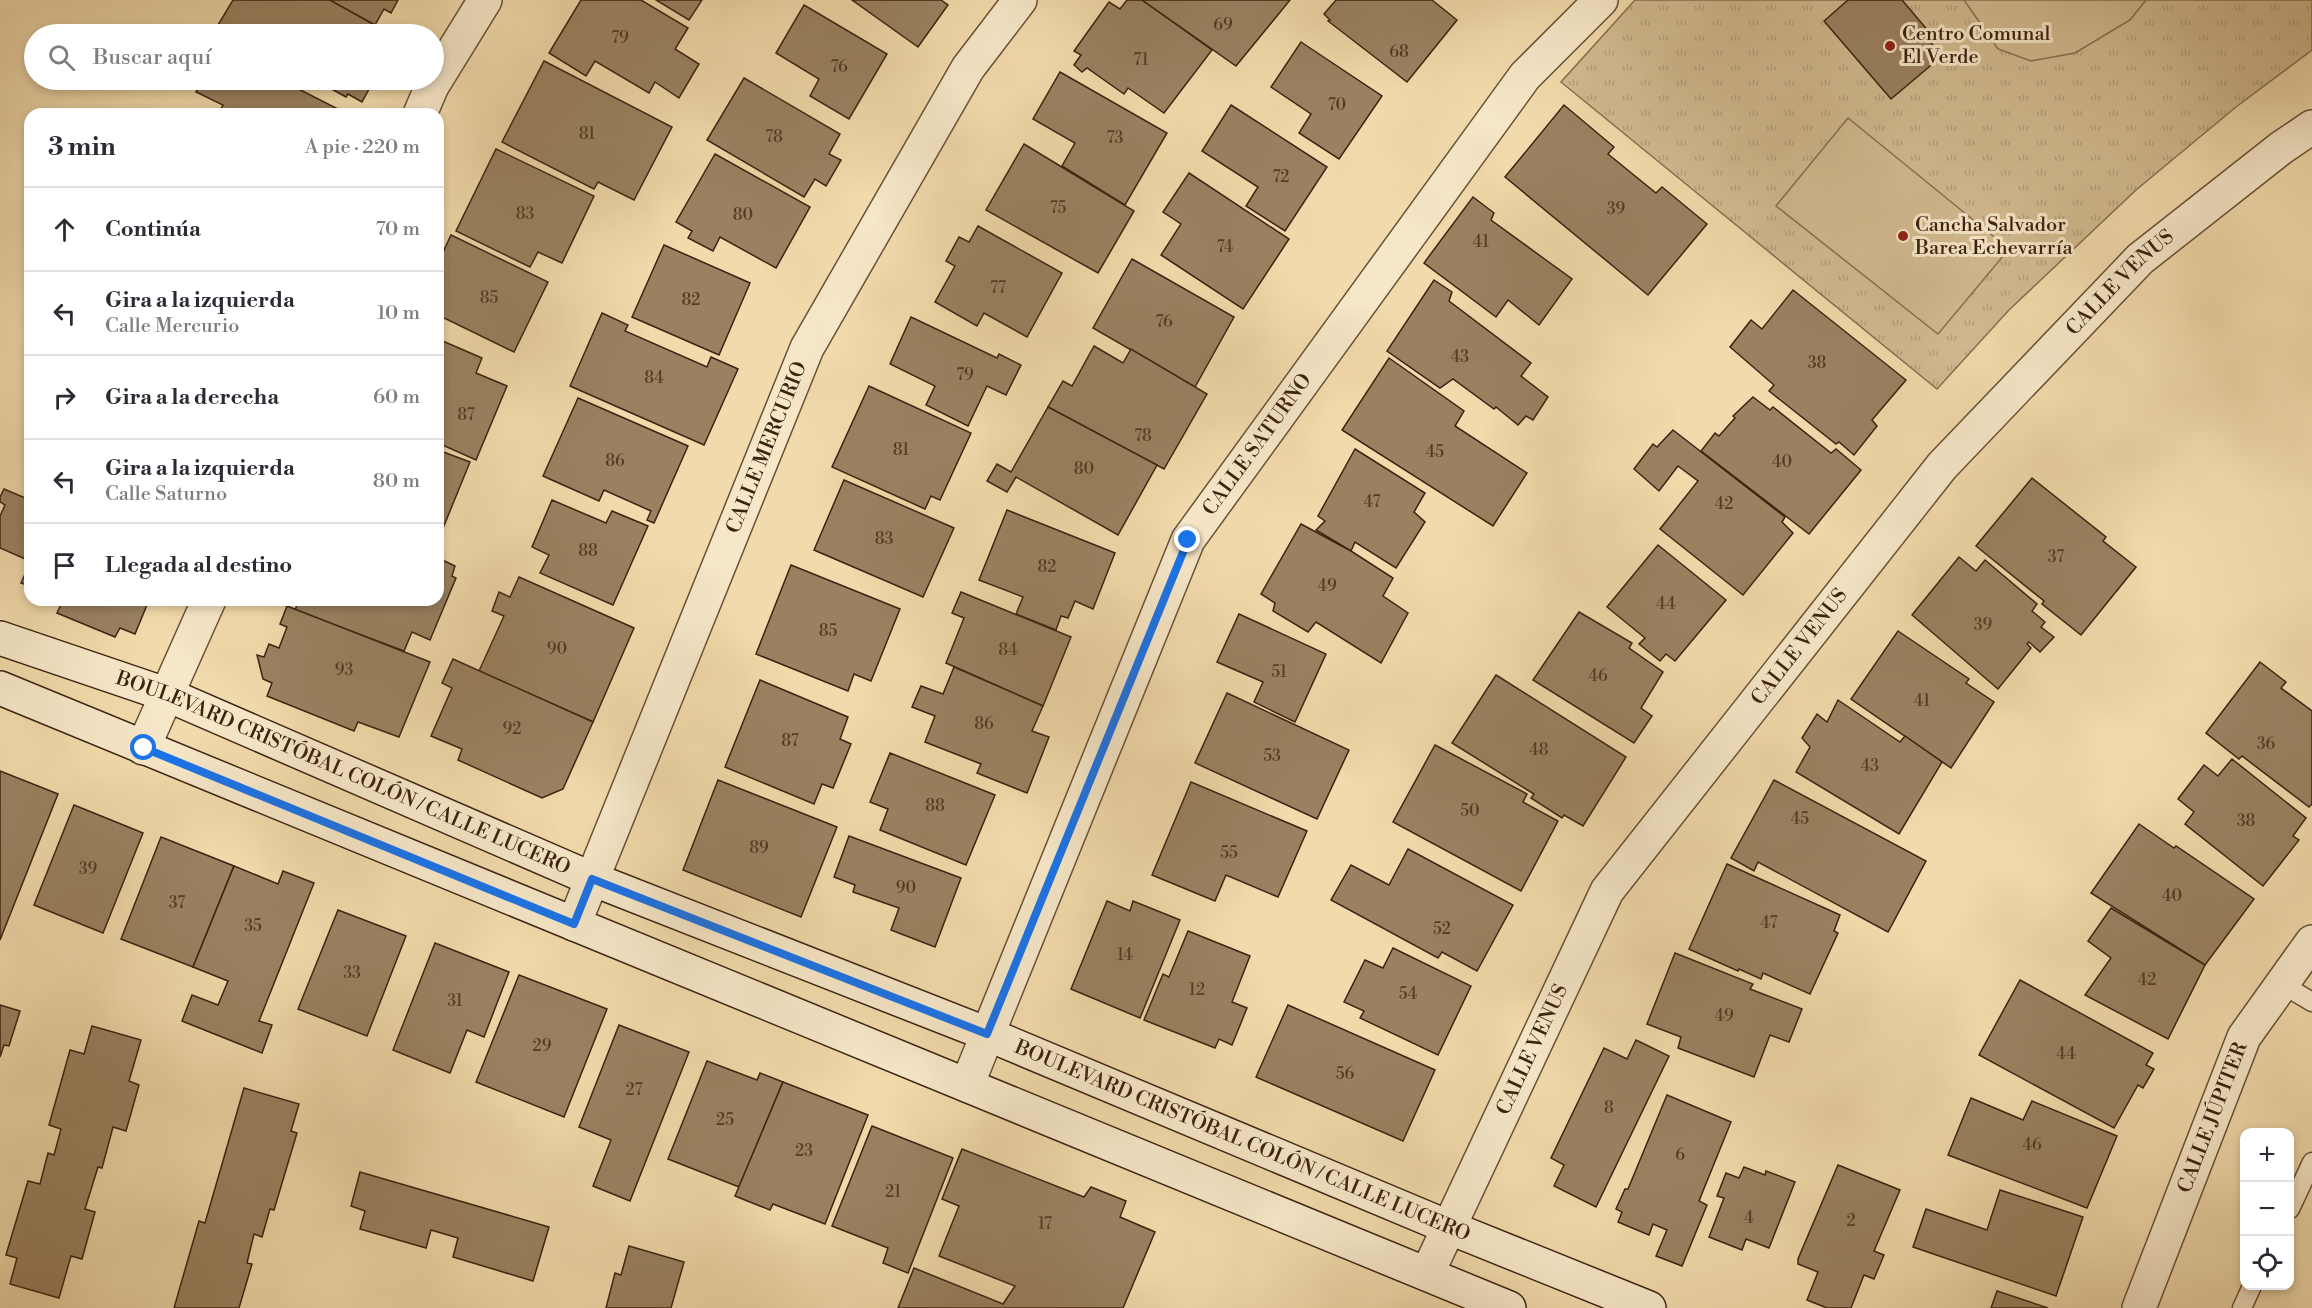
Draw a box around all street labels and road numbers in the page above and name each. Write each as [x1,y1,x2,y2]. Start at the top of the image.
street label: CALLE VENUS [2061,224,2179,341]
street label: CALLE MERCURIO [721,358,813,537]
street label: CALLE SATURNO [1197,369,1317,521]
street label: CALLE VENUS [1746,584,1853,710]
street label: BOULEVARD CRISTÓBAL COLÓN / CALLE LUCERO [112,665,574,881]
street label: CALLE VENUS [1491,980,1574,1119]
street label: BOULEVARD CRISTÓBAL COLÓN / CALLE LUCERO [1010,1034,1474,1247]
street label: CALLE JÚPITER [2172,1038,2254,1197]

